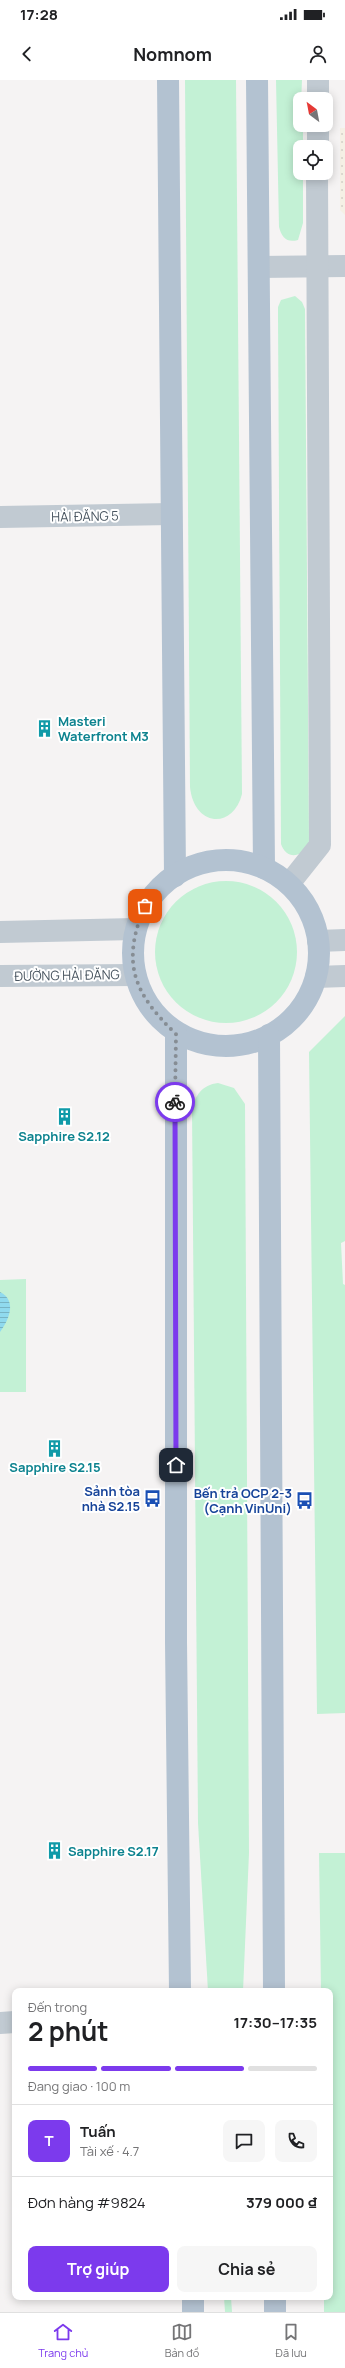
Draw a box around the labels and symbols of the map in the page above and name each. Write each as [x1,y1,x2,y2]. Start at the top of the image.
north arrow [293,92,333,132]
street label: HẢI ĐĂNG 5 [51,506,119,526]
place label: Masteri Waterfront M3 [58,712,149,745]
building icon: Masteri Waterfront M3 [35,718,55,738]
pin [128,889,162,923]
street label: ĐƯỜNG HẢI ĐĂNG [14,965,120,985]
courier [155,1082,195,1122]
building icon: Sapphire S2.12 [54,1107,74,1127]
place label: Sapphire S2.12 [18,1127,110,1145]
building icon: Sapphire S2.15 [45,1438,65,1458]
pin [159,1448,193,1482]
place label: Sapphire S2.15 [9,1458,101,1476]
place label: Sảnh tòa nhà S2.15 [82,1482,140,1515]
place label: Bến trả OCP 2-3 (Cạnh VinUni) [194,1484,292,1517]
bus stop icon: Sảnh tòa nhà S2.15 [143,1488,163,1508]
bus stop icon: Bến trả OCP 2-3 (Cạnh VinUni) [295,1490,315,1510]
building icon: Sapphire S2.17 [45,1841,65,1861]
place label: Sapphire S2.17 [68,1842,159,1860]

